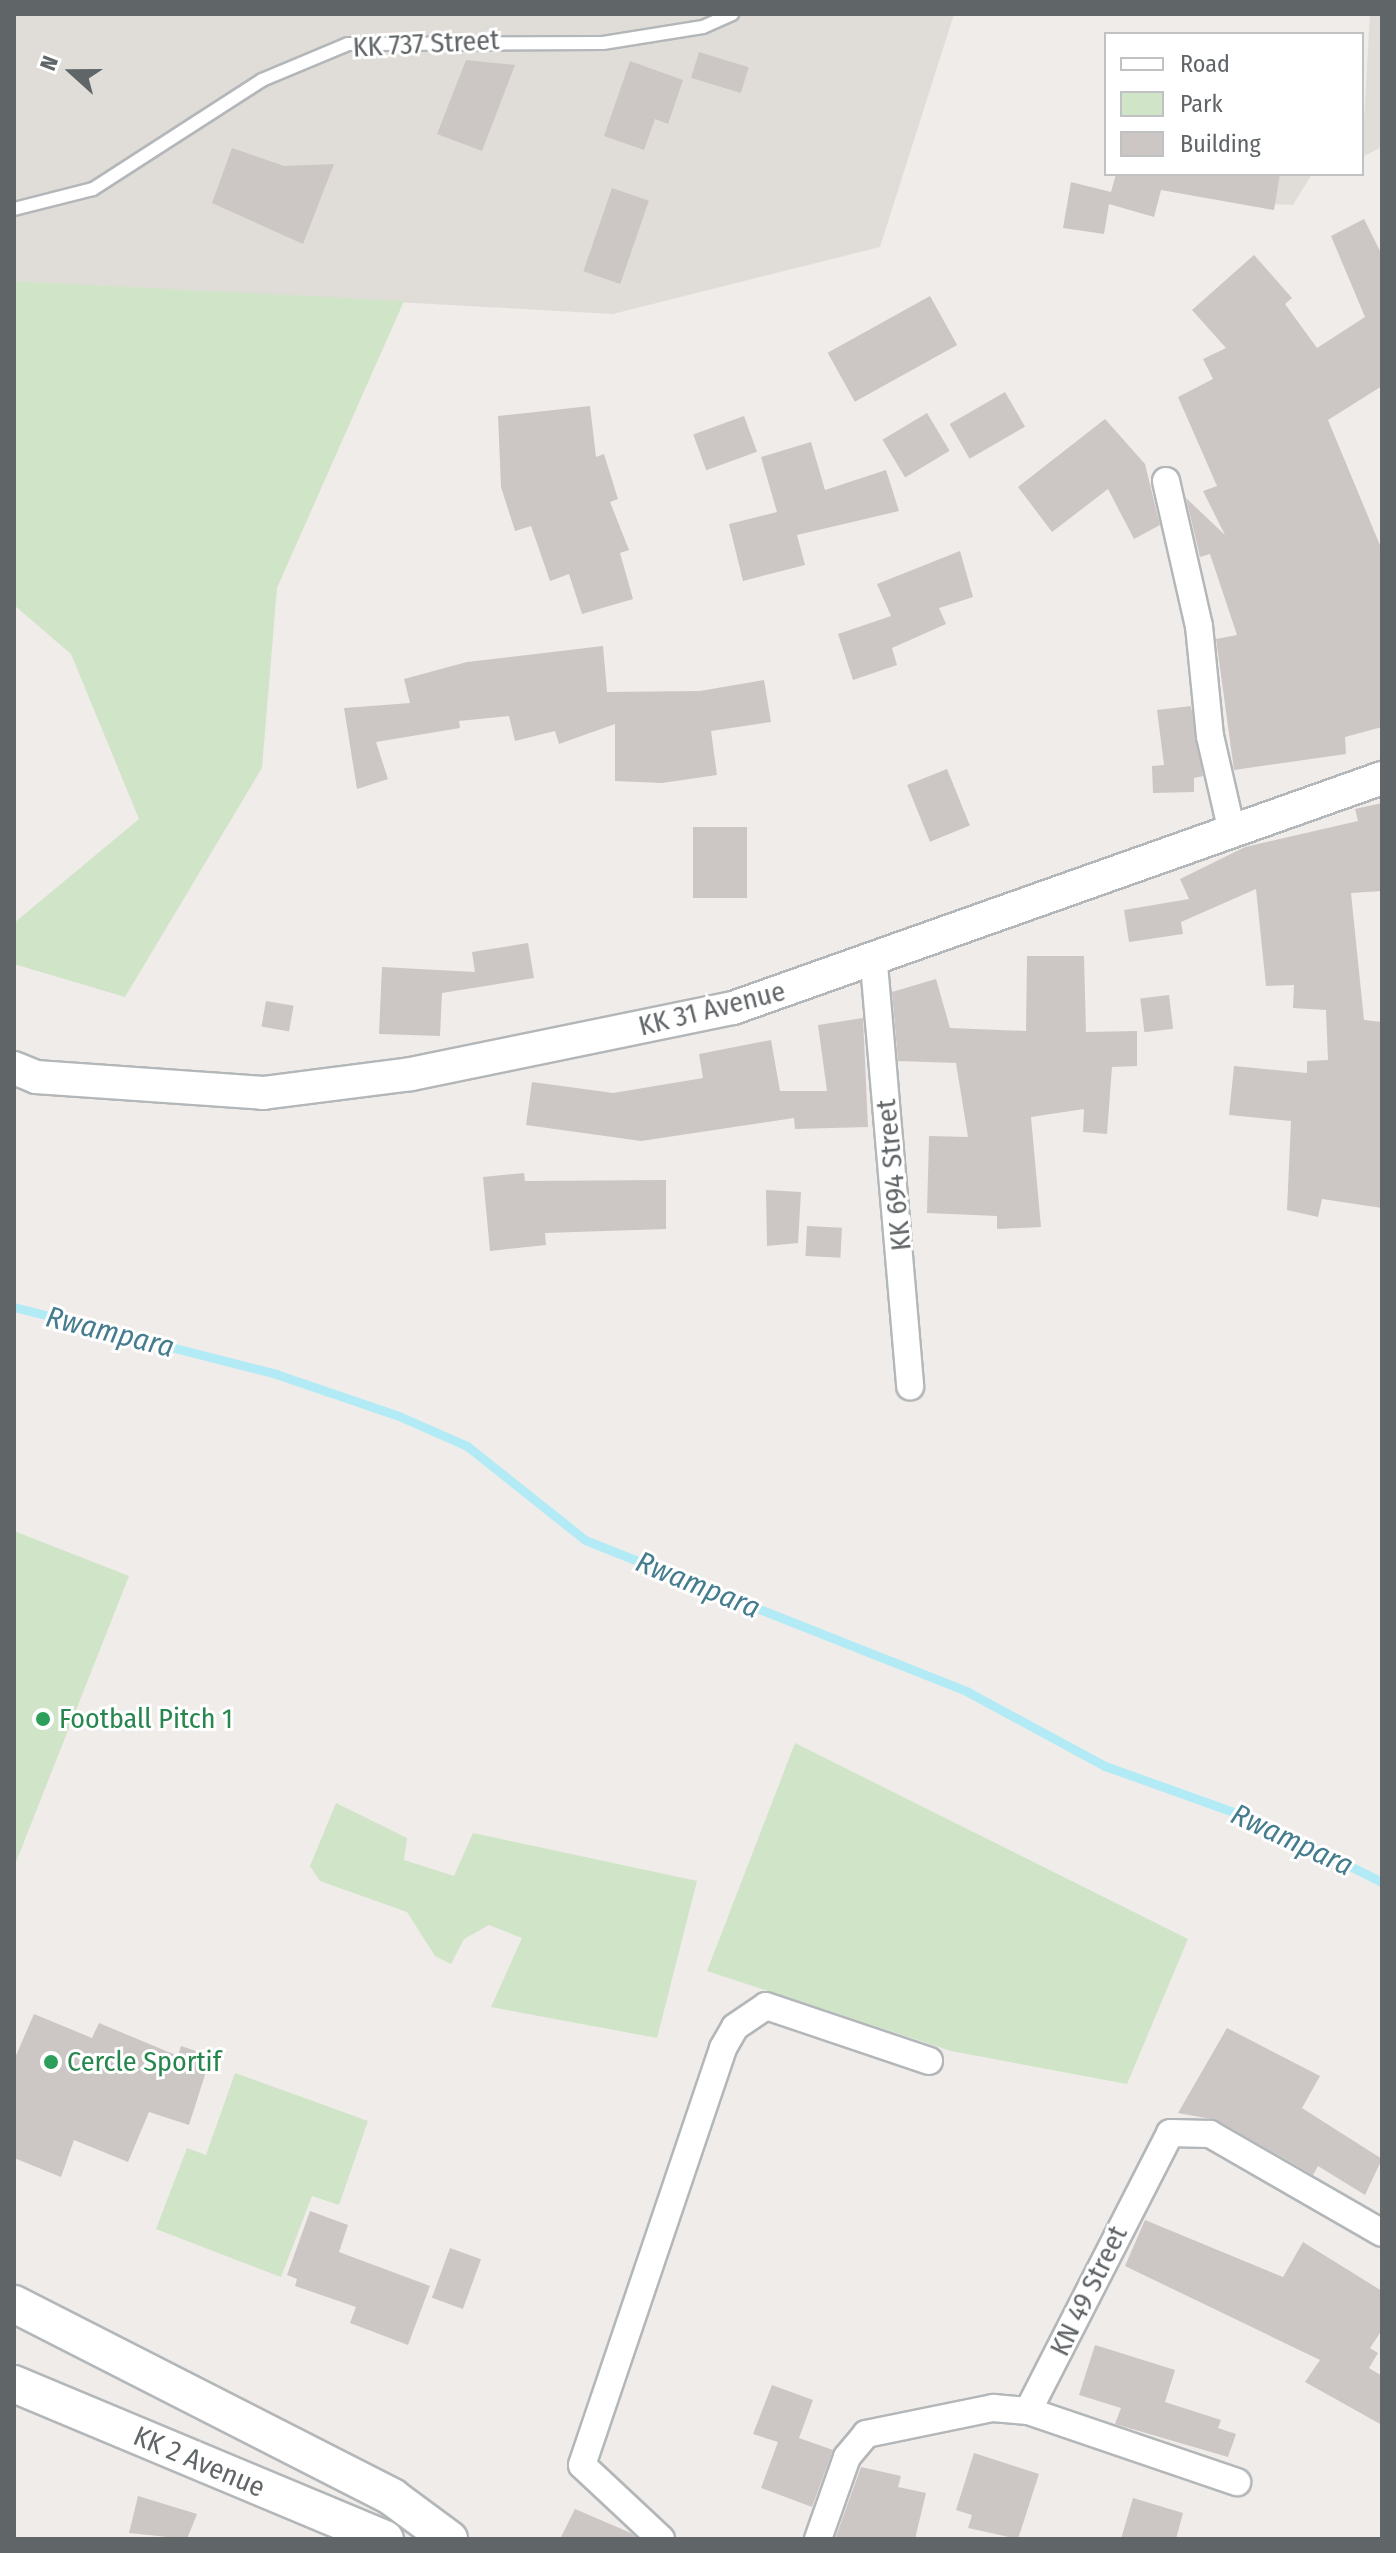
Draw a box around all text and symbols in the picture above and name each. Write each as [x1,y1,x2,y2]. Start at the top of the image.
street label: KK 737 Street [352,23,500,65]
north arrow [32,32,112,112]
legend [1104,32,1364,176]
text: Road [1180,50,1230,78]
text: N [34,52,64,74]
text: Park [1180,90,1223,118]
text: Building [1180,130,1261,158]
street label: KK 31 Avenue [635,975,789,1043]
street label: KK 694 Street [869,1098,919,1252]
water label: Rwampara [42,1299,178,1365]
water label: Rwampara [631,1544,765,1626]
place label: Football Pitch 1 [59,1702,233,1736]
marker: Football Pitch 1 [34,1710,52,1728]
water label: Rwampara [1225,1796,1359,1884]
place label: Cercle Sportif [67,2045,221,2079]
marker: Cercle Sportif [42,2053,60,2071]
street label: KN 49 Street [1043,2221,1135,2361]
street label: KK 2 Avenue [128,2419,270,2505]

